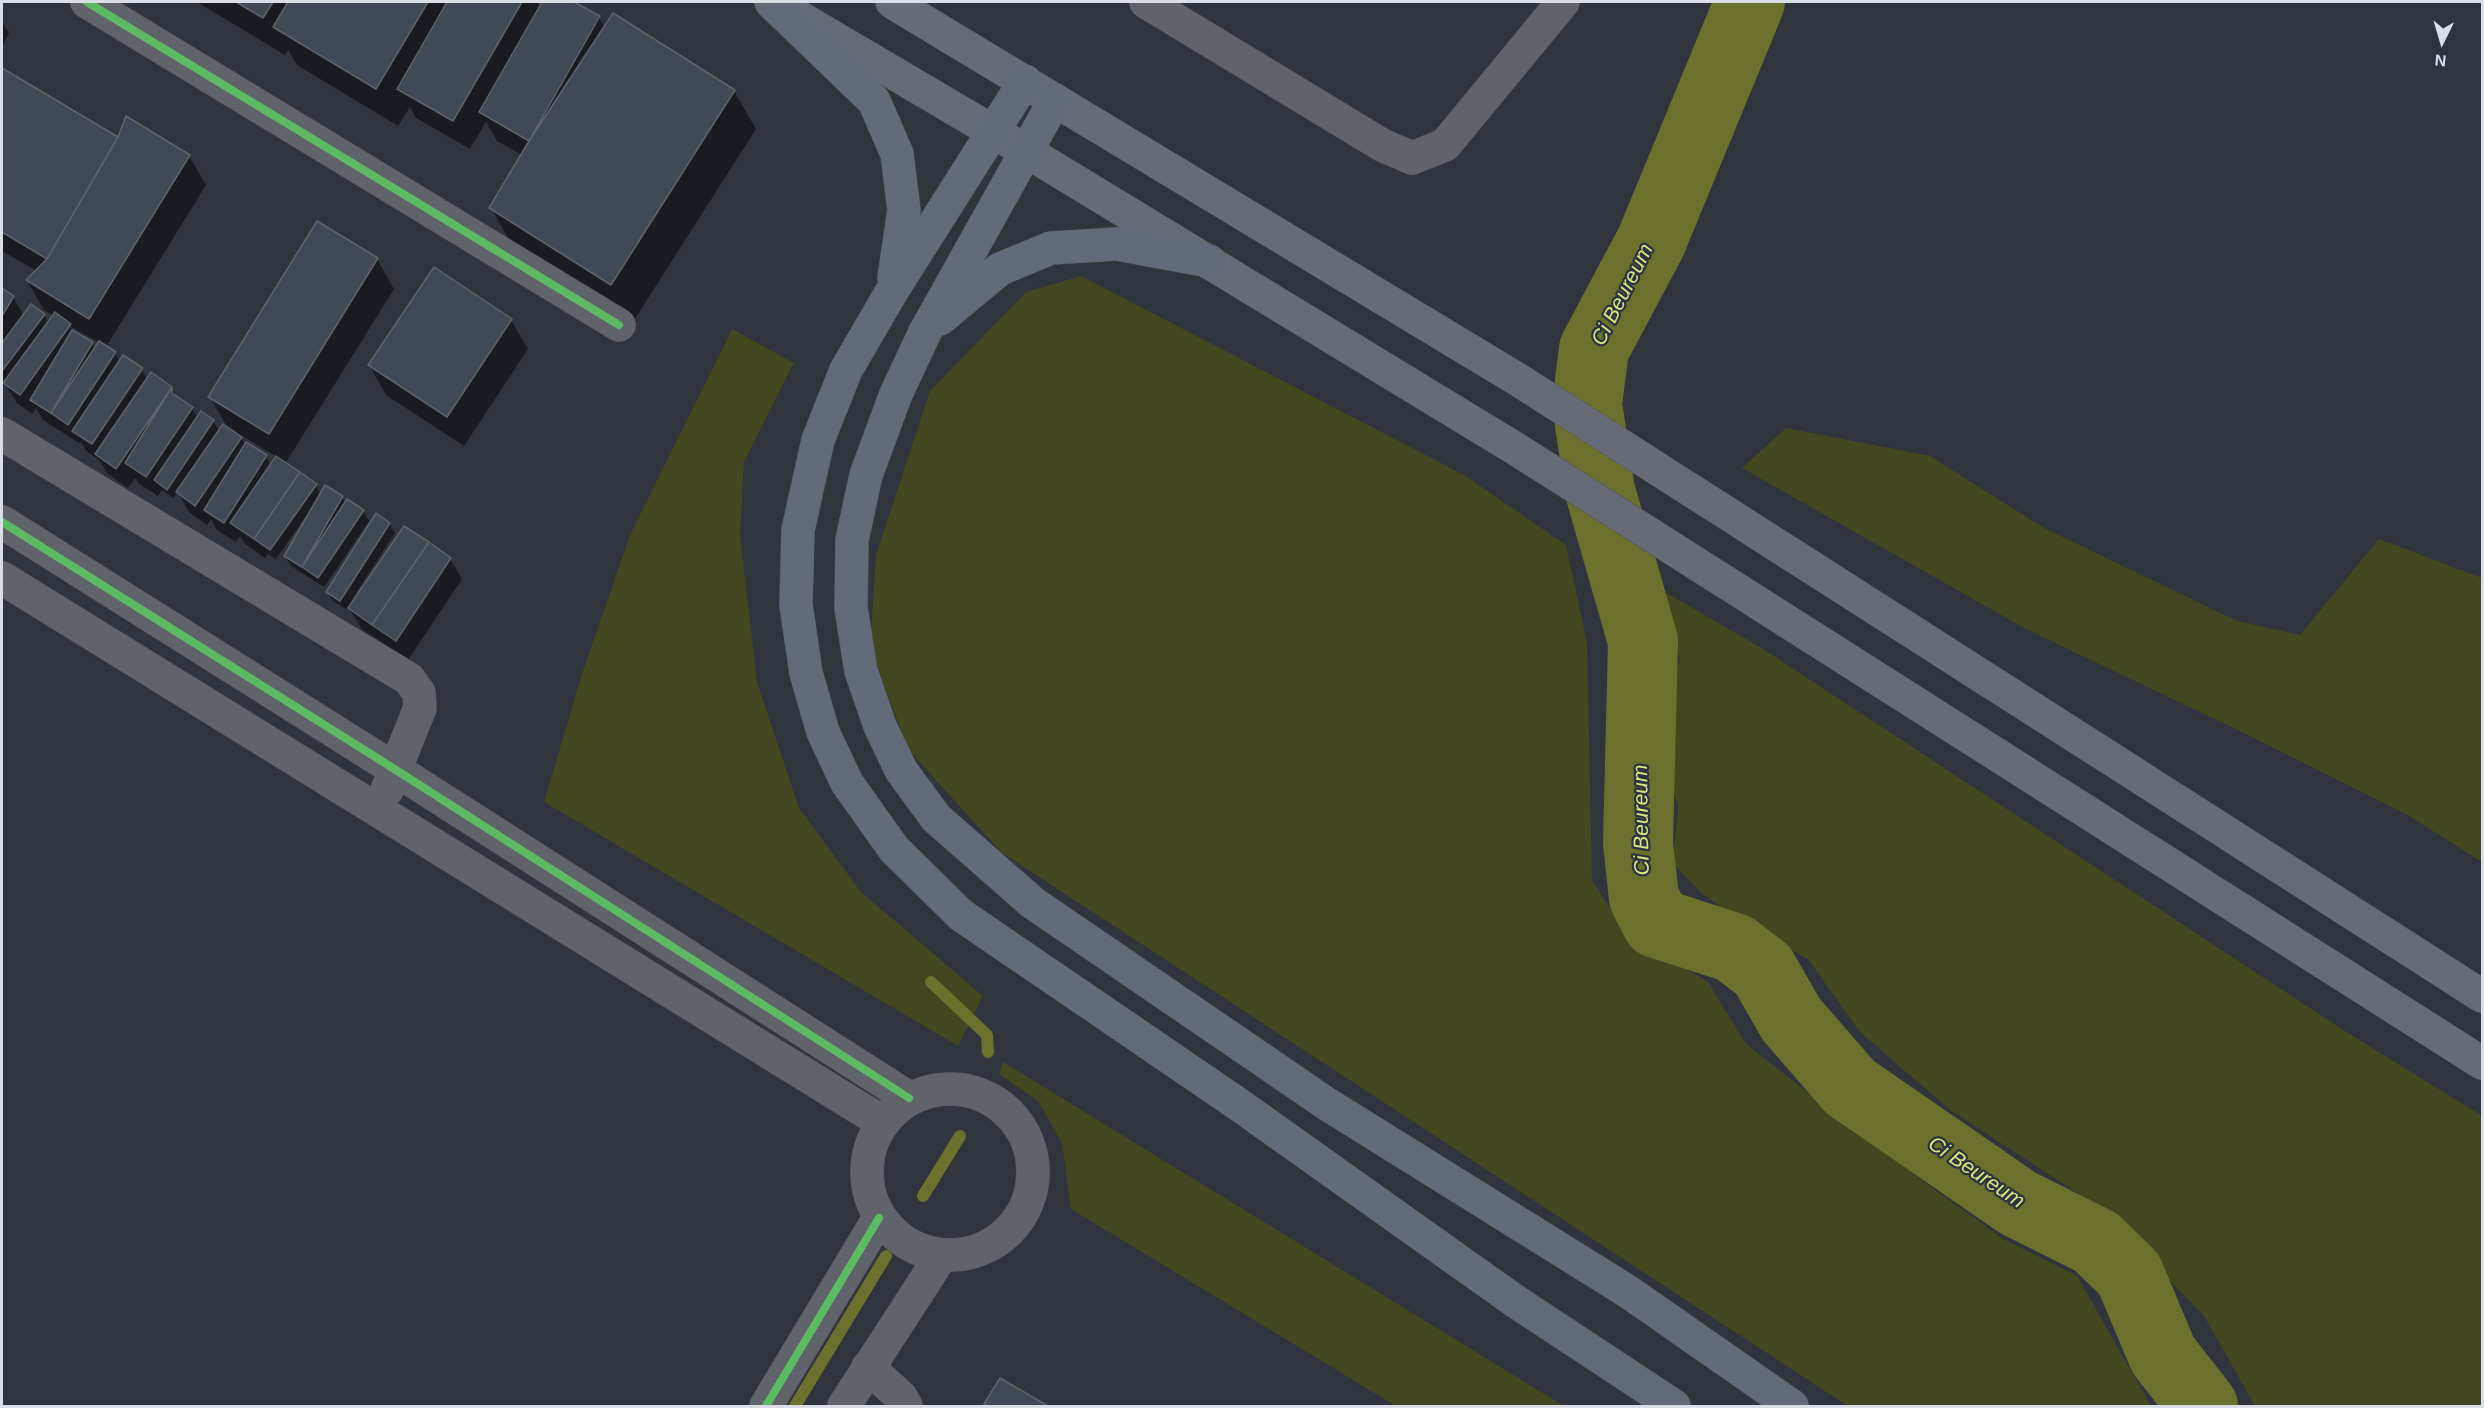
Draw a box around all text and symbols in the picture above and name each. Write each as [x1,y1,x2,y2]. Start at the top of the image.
north arrow [2412,12,2472,72]
text: N [2434,51,2447,69]
water label: Ci Beureum [1587,240,1659,350]
water label: Ci Beureum [1628,764,1656,876]
water label: Ci Beureum [1923,1132,2029,1214]

